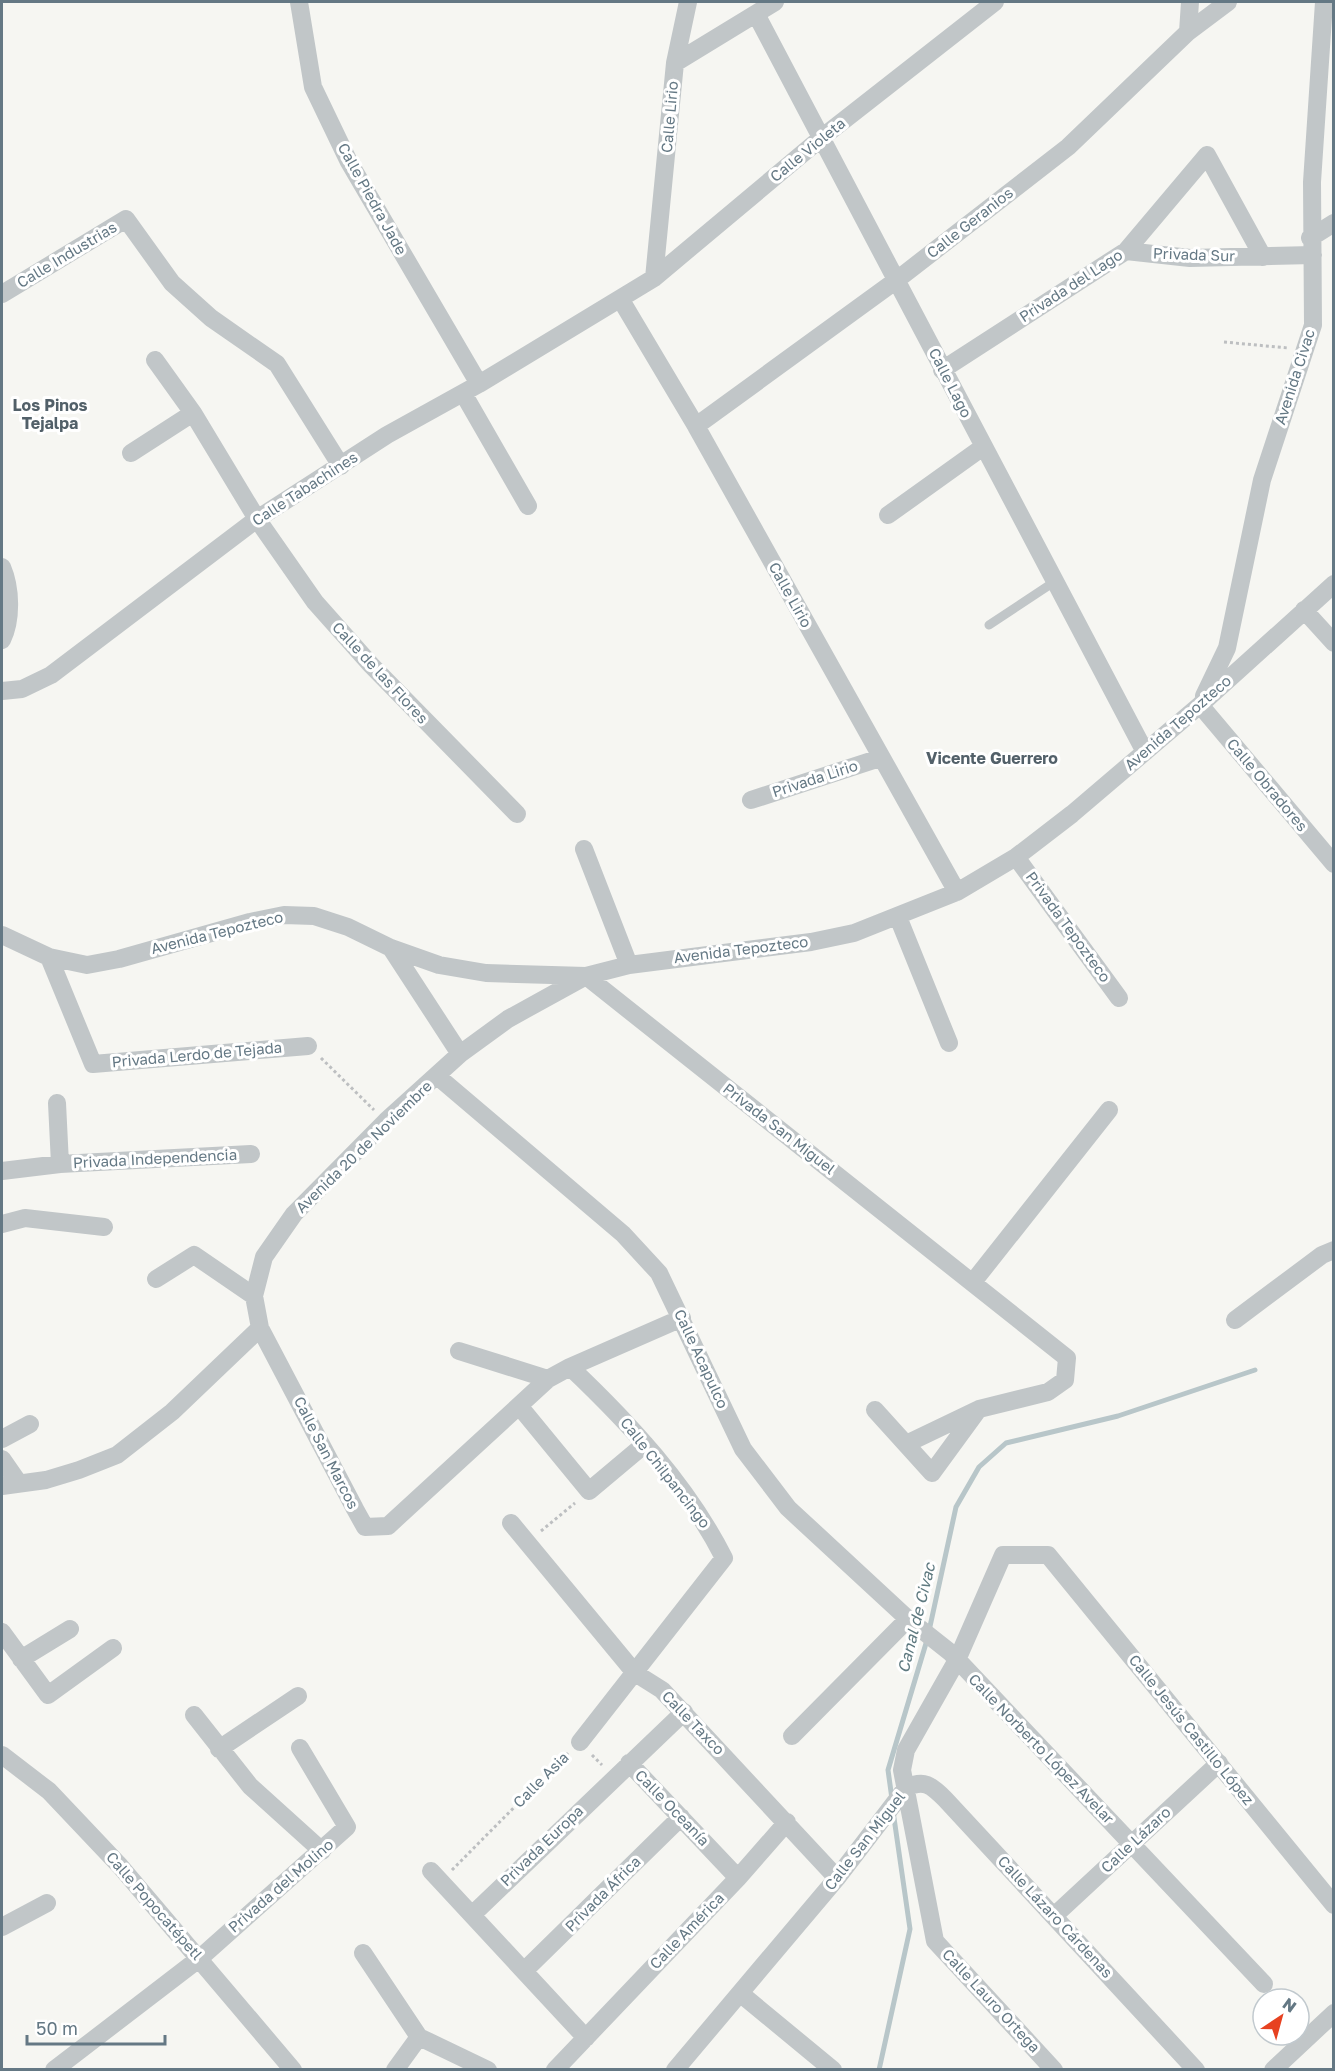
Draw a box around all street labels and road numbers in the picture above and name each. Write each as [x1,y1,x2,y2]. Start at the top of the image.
street label: Calle Lirio [657,80,681,154]
street label: Calle Violeta [766,113,849,185]
street label: Calle Piedra Jade [335,139,411,258]
street label: Calle Geranios [923,183,1016,261]
street label: Calle Industrias [13,217,120,291]
street label: Privada Sur [1153,244,1236,264]
street label: Privada del Lago [1015,245,1125,325]
street label: Avenida Civac [1270,327,1318,427]
street label: Calle Lago [926,345,976,420]
street label: Calle Tabachines [248,447,361,529]
street label: Calle Lirio [766,559,816,630]
street label: Calle de las Flores [329,618,432,727]
street label: Avenida Tepozteco [1120,671,1234,773]
street label: Calle Obradores [1224,734,1312,834]
street label: Privada Lirio [770,756,860,800]
street label: Privada Tepozteco [1023,868,1115,985]
street label: Avenida Tepozteco [149,907,285,957]
street label: Avenida Tepozteco [673,932,809,966]
street label: Privada Lerdo de Tejada [111,1038,283,1070]
street label: Avenida 20 de Noviembre [292,1076,435,1216]
street label: Privada San Miguel [720,1079,839,1178]
street label: Privada Independencia [72,1145,238,1171]
street label: Calle Acapulco [671,1306,733,1411]
street label: Calle San Marcos [291,1393,363,1512]
street label: Calle Chilpancingo [617,1413,715,1531]
street label: Calle Jesús Castillo López [1126,1651,1258,1808]
street label: Calle Norberto López Avelar [965,1670,1118,1827]
street label: Calle Taxco [659,1687,729,1758]
street label: Calle Asia [509,1748,572,1811]
street label: Calle Oceanía [632,1766,713,1849]
street label: Calle San Miguel [820,1787,908,1893]
street label: Privada Europa [496,1801,586,1889]
street label: Calle Lázaro [1097,1802,1174,1876]
street label: Privada del Molino [224,1835,336,1936]
street label: Calle Popocatépetl [103,1848,207,1963]
street label: Privada África [561,1852,644,1935]
street label: Calle Lázaro Cárdenas [994,1852,1117,1981]
street label: Calle América [645,1888,727,1972]
street label: Calle Lauro Ortega [939,1945,1044,2056]

